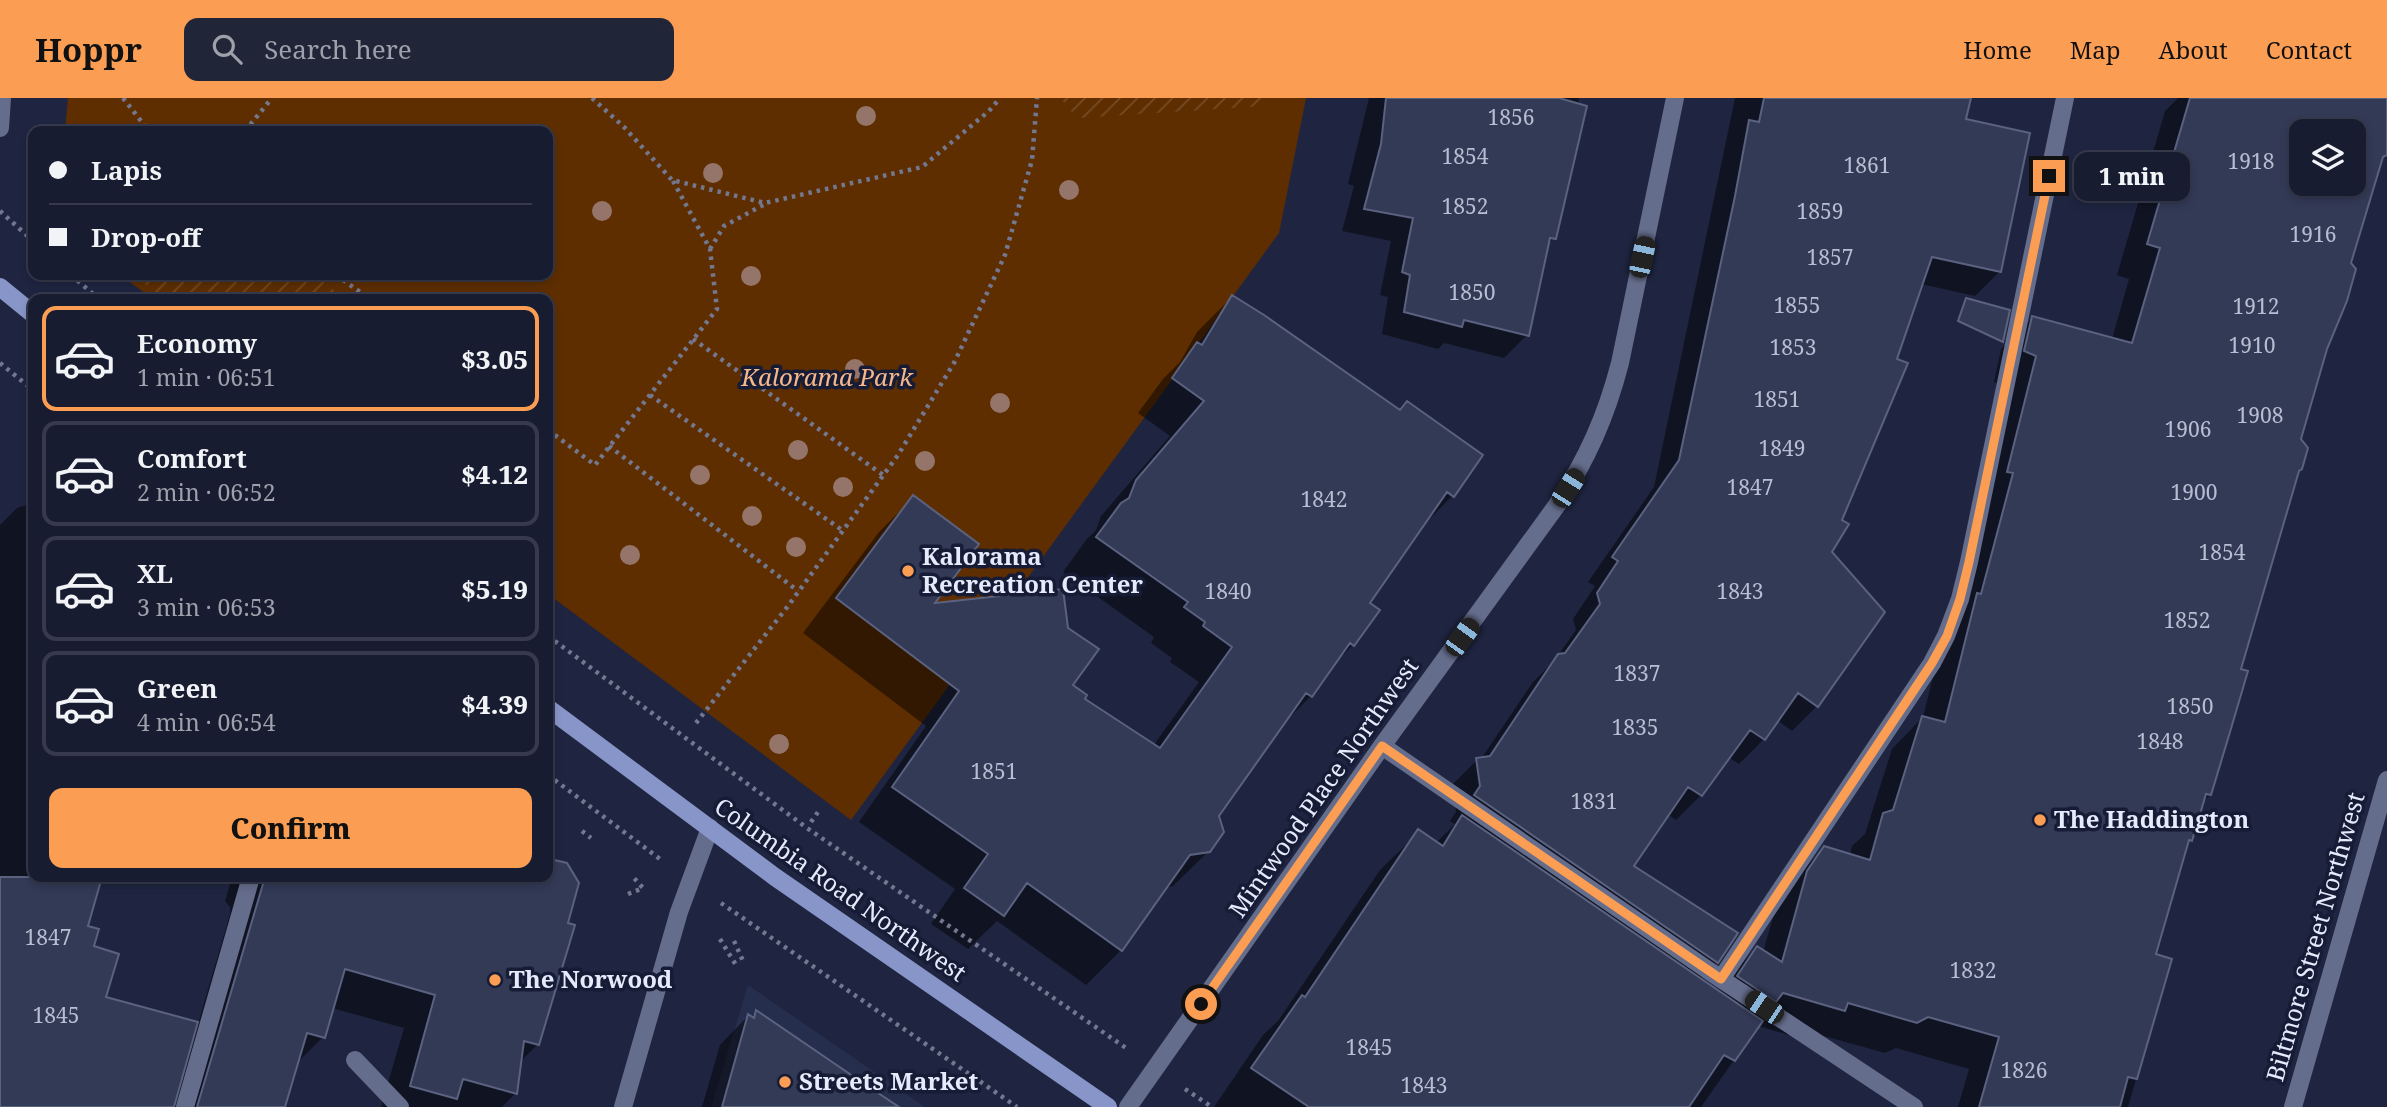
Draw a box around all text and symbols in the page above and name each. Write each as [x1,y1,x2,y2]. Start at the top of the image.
search box [184,18,674,81]
text: Hoppr [35,27,142,72]
icon: search [208,30,246,68]
text: Search here [264,31,412,67]
text: Home [1963,33,2032,66]
text: Map [2070,33,2121,66]
text: About [2159,33,2228,66]
text: Contact [2266,33,2352,66]
house number: 1856 [1488,103,1534,131]
map controls [2289,119,2366,196]
button: layers [2289,119,2366,196]
house number: 1854 [1442,142,1489,170]
house number: 1918 [2228,147,2274,175]
house number: 1861 [1844,151,1890,179]
text: Lapis [91,152,162,188]
callout: 1 min [2074,152,2189,200]
route end [2033,160,2065,192]
text: 1 min [2099,160,2165,192]
house number: 1852 [1442,192,1488,220]
house number: 1859 [1797,197,1843,225]
text: Drop-off [91,219,201,255]
house number: 1916 [2290,220,2336,248]
car [1628,234,1657,280]
house number: 1857 [1807,243,1853,271]
house number: 1850 [1449,278,1495,306]
house number: 1855 [1774,291,1820,319]
house number: 1912 [2233,292,2279,320]
text: Economy [137,325,257,361]
icon: car [53,327,116,390]
house number: 1910 [2229,331,2275,359]
house number: 1853 [1770,333,1816,361]
text: $3.05 [461,341,528,377]
park label: Kalorama Park [740,360,914,393]
text: 1 min · 06:51 [137,361,275,393]
house number: 1851 [1754,385,1800,413]
house number: 1908 [2237,401,2283,429]
house number: 1906 [2165,415,2211,443]
house number: 1849 [1759,434,1805,462]
text: Comfort [137,440,247,476]
icon: car [53,442,116,505]
text: $4.12 [461,456,528,492]
car [1548,465,1589,511]
house number: 1847 [1727,473,1773,501]
text: 2 min · 06:52 [137,476,275,508]
house number: 1900 [2171,478,2217,506]
house number: 1842 [1301,485,1347,513]
house number: 1854 [2199,538,2246,566]
place label: Kalorama Recreation Center [922,539,1144,600]
text: XL [137,555,173,591]
icon: car [53,557,116,620]
marker: Kalorama Recreation Center [900,563,916,579]
text: $5.19 [461,571,528,607]
house number: 1840 [1205,577,1251,605]
house number: 1843 [1717,577,1763,605]
text: 3 min · 06:53 [137,591,275,623]
house number: 1852 [2164,606,2210,634]
car [1442,614,1483,660]
street label: Mintwood Place Northwest [1220,651,1425,923]
house number: 1837 [1614,659,1660,687]
text: Green [137,670,218,706]
icon: car [53,672,116,735]
text: $4.39 [461,686,528,722]
house number: 1850 [2167,692,2213,720]
text: 4 min · 06:54 [137,706,275,738]
house number: 1835 [1612,713,1658,741]
house number: 1848 [2137,727,2183,755]
house number: 1851 [971,757,1017,785]
house number: 1831 [1571,787,1617,815]
button: Confirm [49,788,532,868]
street label: Biltmore Street Northwest [2257,788,2372,1085]
street label: Columbia Road Northwest [708,789,973,988]
place label: The Haddington [2054,802,2249,835]
marker: The Haddington [2032,812,2048,828]
house number: 1847 [25,923,71,951]
house number: 1832 [1950,956,1996,984]
place label: The Norwood [509,962,673,995]
marker: The Norwood [487,972,503,988]
car [1741,987,1788,1027]
route start [1185,988,1217,1020]
house number: 1845 [33,1001,79,1029]
house number: 1845 [1346,1033,1392,1061]
house number: 1826 [2001,1056,2047,1084]
place label: Streets Market [799,1064,978,1097]
house number: 1843 [1401,1071,1447,1099]
marker: Streets Market [777,1074,793,1090]

